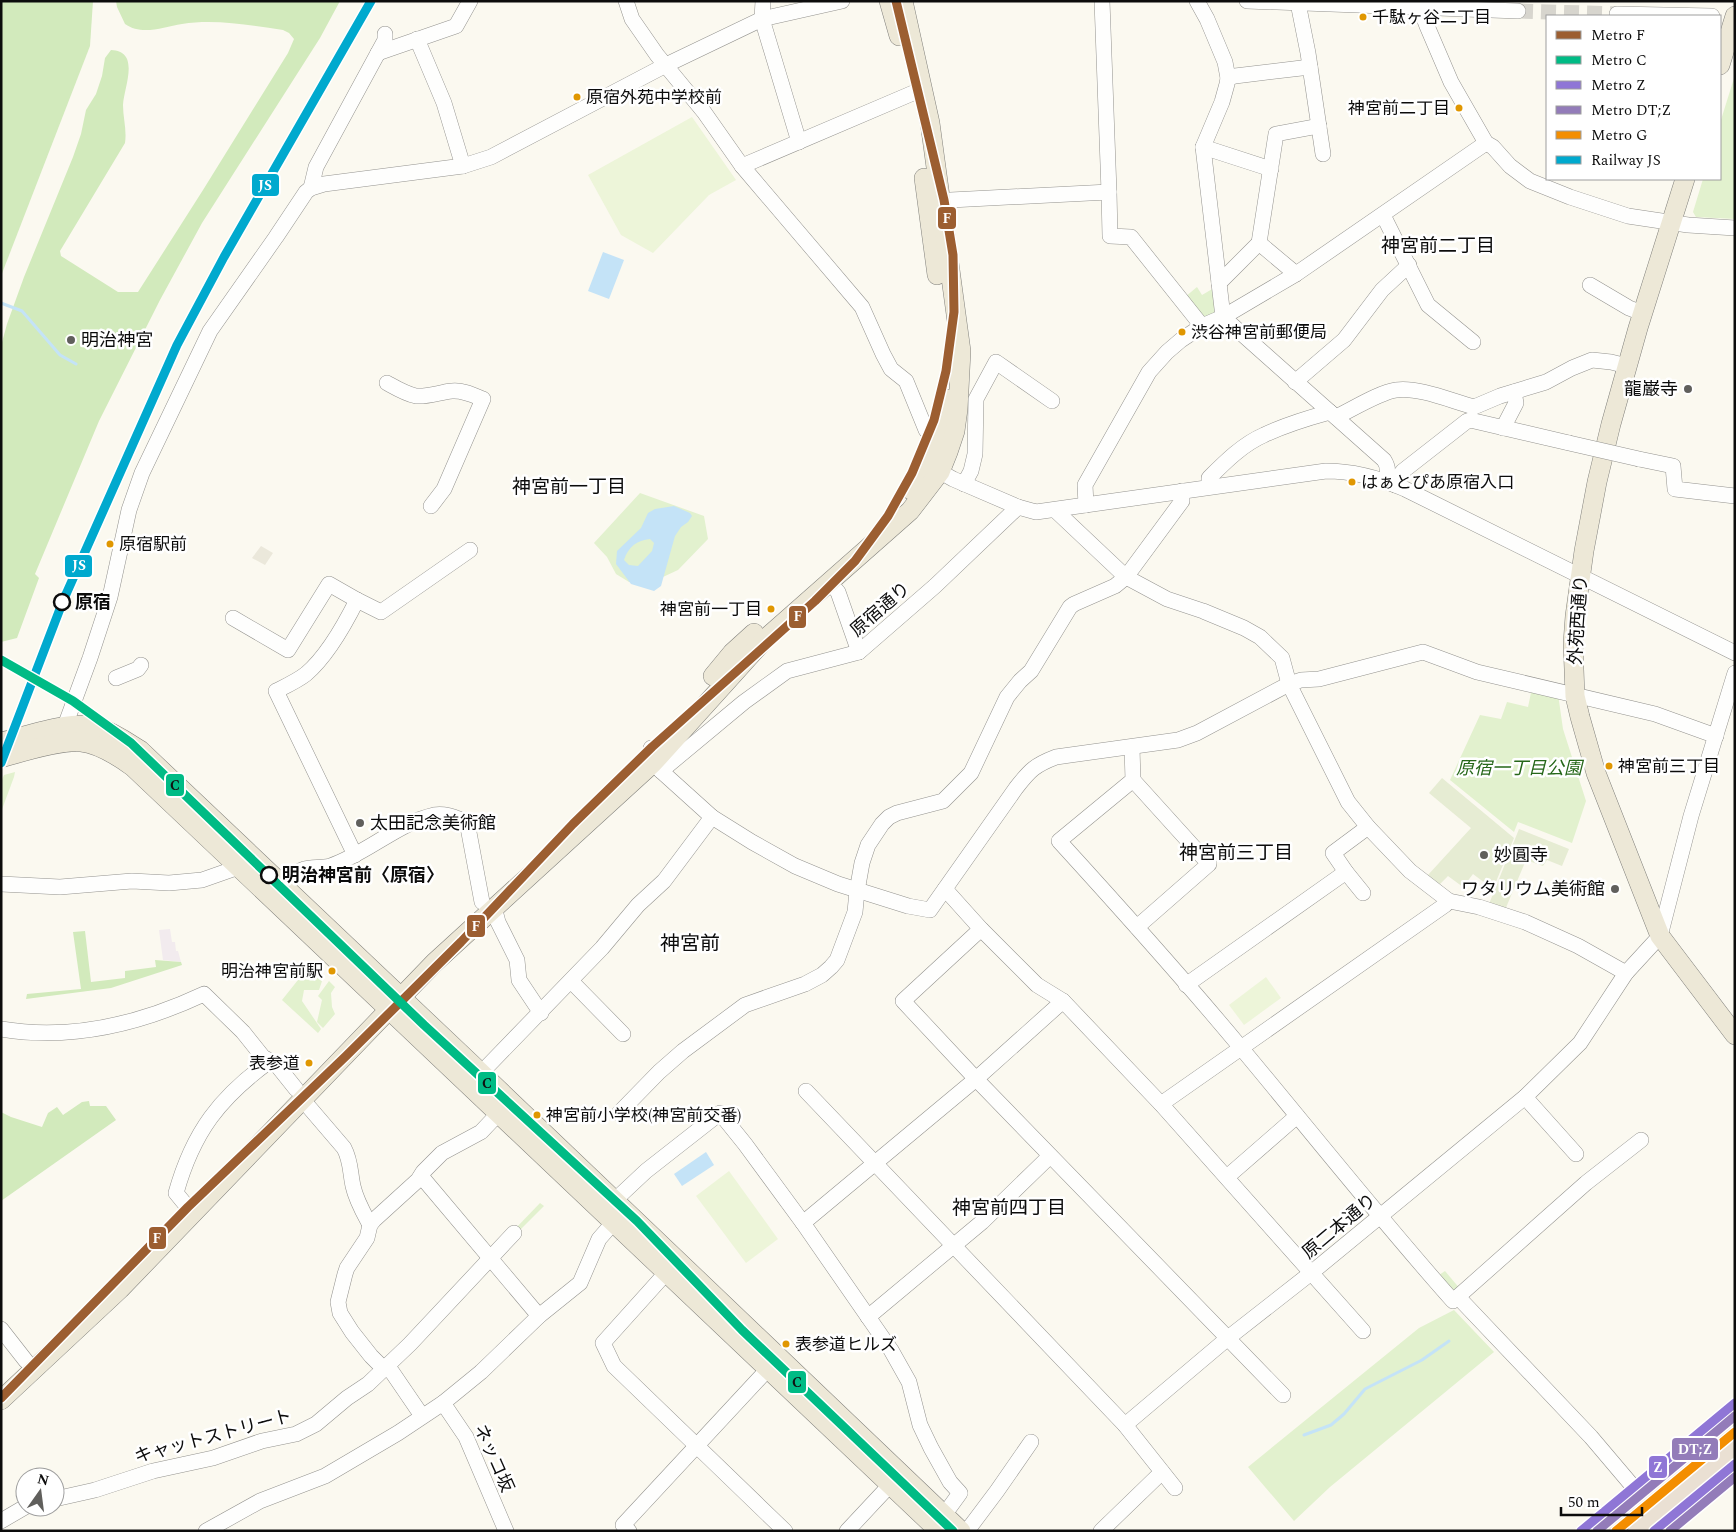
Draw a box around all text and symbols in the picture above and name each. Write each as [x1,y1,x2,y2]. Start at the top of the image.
place label: 千駄ヶ谷二丁目 [1372,5,1491,31]
marker: 千駄ヶ谷二丁目 [1358,12,1368,22]
legend [1546,15,1721,180]
text: Metro F [1591,24,1645,47]
text: Metro C [1591,49,1647,72]
text: Metro Z [1591,74,1646,97]
place label: 原宿外苑中学校前 [586,85,722,111]
marker: 原宿外苑中学校前 [572,92,582,102]
place label: 神宮前二丁目 [1348,96,1450,122]
text: Metro DT;Z [1591,99,1671,122]
marker: 神宮前二丁目 [1454,103,1464,113]
text: Metro G [1591,124,1647,147]
text: Railway JS [1591,149,1661,172]
line badge: JS [251,173,280,197]
text: JS [258,175,272,196]
line badge: F [937,206,957,230]
text: F [943,208,952,229]
district label: 神宮前二丁目 [1381,232,1495,261]
place label: 渋谷神宮前郵便局 [1191,320,1327,346]
place label: 明治神宮 [81,327,153,354]
marker: 渋谷神宮前郵便局 [1177,327,1187,337]
marker: 明治神宮 [65,334,77,346]
place label: 龍巌寺 [1624,376,1678,403]
marker: 龍巌寺 [1682,383,1694,395]
place label: はぁとぴあ原宿入口 [1361,470,1514,496]
district label: 神宮前一丁目 [512,473,626,502]
marker: はぁとぴあ原宿入口 [1347,477,1357,487]
place label: 原宿駅前 [119,532,187,558]
marker: 原宿駅前 [105,539,115,549]
line badge: JS [64,554,93,578]
text: JS [72,555,86,576]
street label: 外苑西通り [1562,574,1595,666]
street label: 原宿通り [844,576,916,643]
place label: 原宿 [75,589,111,616]
marker: 原宿 [53,593,71,611]
place label: 神宮前一丁目 [660,597,762,623]
marker: 神宮前一丁目 [766,604,776,614]
line badge: F [788,605,807,629]
text: F [794,606,803,627]
place label: 神宮前三丁目 [1618,754,1720,780]
park label: 原宿一丁目公園 [1456,755,1585,782]
marker: 神宮前三丁目 [1604,761,1614,771]
line badge: C [165,773,185,797]
text: C [170,775,180,796]
place label: 太田記念美術館 [370,810,496,837]
marker: 太田記念美術館 [354,817,366,829]
district label: 神宮前三丁目 [1179,839,1293,868]
place label: 妙圓寺 [1494,842,1548,869]
marker: 妙圓寺 [1478,849,1490,861]
place label: 明治神宮前〈原宿〉 [282,862,444,889]
marker: 明治神宮前〈原宿〉 [260,866,278,884]
place label: ワタリウム美術館 [1461,876,1605,903]
marker: ワタリウム美術館 [1609,883,1621,895]
line badge: F [466,914,486,938]
text: F [472,916,481,937]
district label: 神宮前 [660,929,720,959]
place label: 明治神宮前駅 [221,959,323,985]
marker: 明治神宮前駅 [327,966,337,976]
place label: 表参道 [249,1051,300,1077]
marker: 表参道 [304,1058,314,1068]
line badge: C [477,1071,497,1095]
text: C [482,1073,492,1094]
place label: 神宮前小学校(神宮前交番) [546,1103,742,1129]
marker: 神宮前小学校(神宮前交番) [532,1110,542,1120]
street label: 原二本通り [1296,1187,1382,1266]
district label: 神宮前四丁目 [952,1194,1066,1223]
line badge: F [148,1226,167,1250]
text: F [153,1228,162,1249]
place label: 表参道ヒルズ [795,1332,897,1358]
marker: 表参道ヒルズ [781,1339,791,1349]
line badge: C [787,1370,807,1394]
text: C [792,1372,802,1393]
street label: キャットストリート [131,1402,295,1470]
street label: ネッコ坂 [467,1420,521,1497]
line badge: DT;Z [1671,1437,1719,1461]
text: DT;Z [1678,1439,1712,1460]
line badge: Z [1648,1455,1668,1479]
text: Z [1653,1457,1663,1478]
north arrow [15,1467,65,1517]
text: N [35,1468,51,1491]
scale bar [1561,1484,1642,1516]
text: 50 m [1568,1491,1600,1514]

